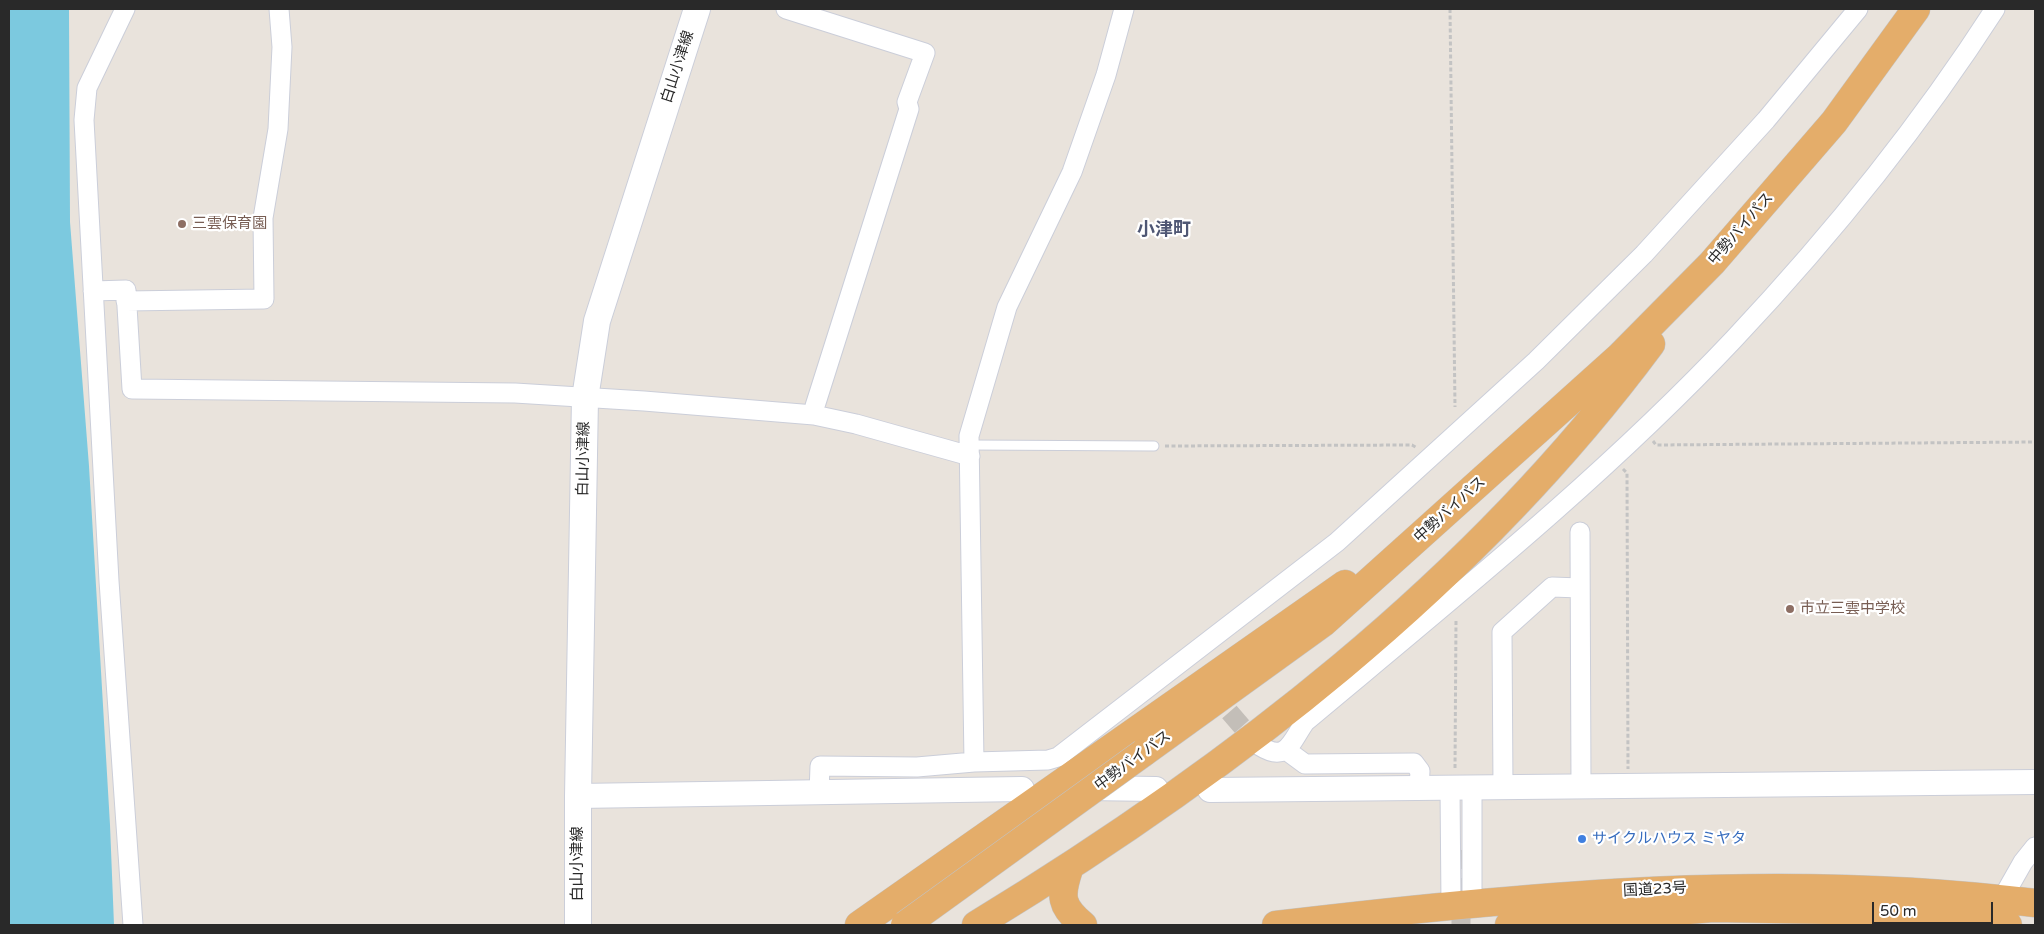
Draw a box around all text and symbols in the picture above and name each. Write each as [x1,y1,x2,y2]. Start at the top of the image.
street label: 白山小津線 [658,29,698,105]
street label: 中勢バイパス [1705,189,1777,269]
place label: 三雲保育園 [192,215,267,233]
marker: 三雲保育園 [176,218,188,230]
district label: 小津町 [1137,219,1191,241]
street label: 白山小津線 [574,421,594,497]
street label: 中勢バイパス [1411,473,1489,547]
place label: 市立三雲中学校 [1800,600,1905,618]
marker: 市立三雲中学校 [1784,603,1796,615]
street label: 中勢バイパス [1091,727,1175,795]
street label: 白山小津線 [569,827,587,901]
place label: サイクルハウス ミヤタ [1592,830,1746,848]
marker: サイクルハウス ミヤタ [1576,833,1588,845]
street label: 国道23号 [1623,879,1687,901]
scale bar [1874,892,1995,924]
text: 50 m [1880,902,1917,920]

